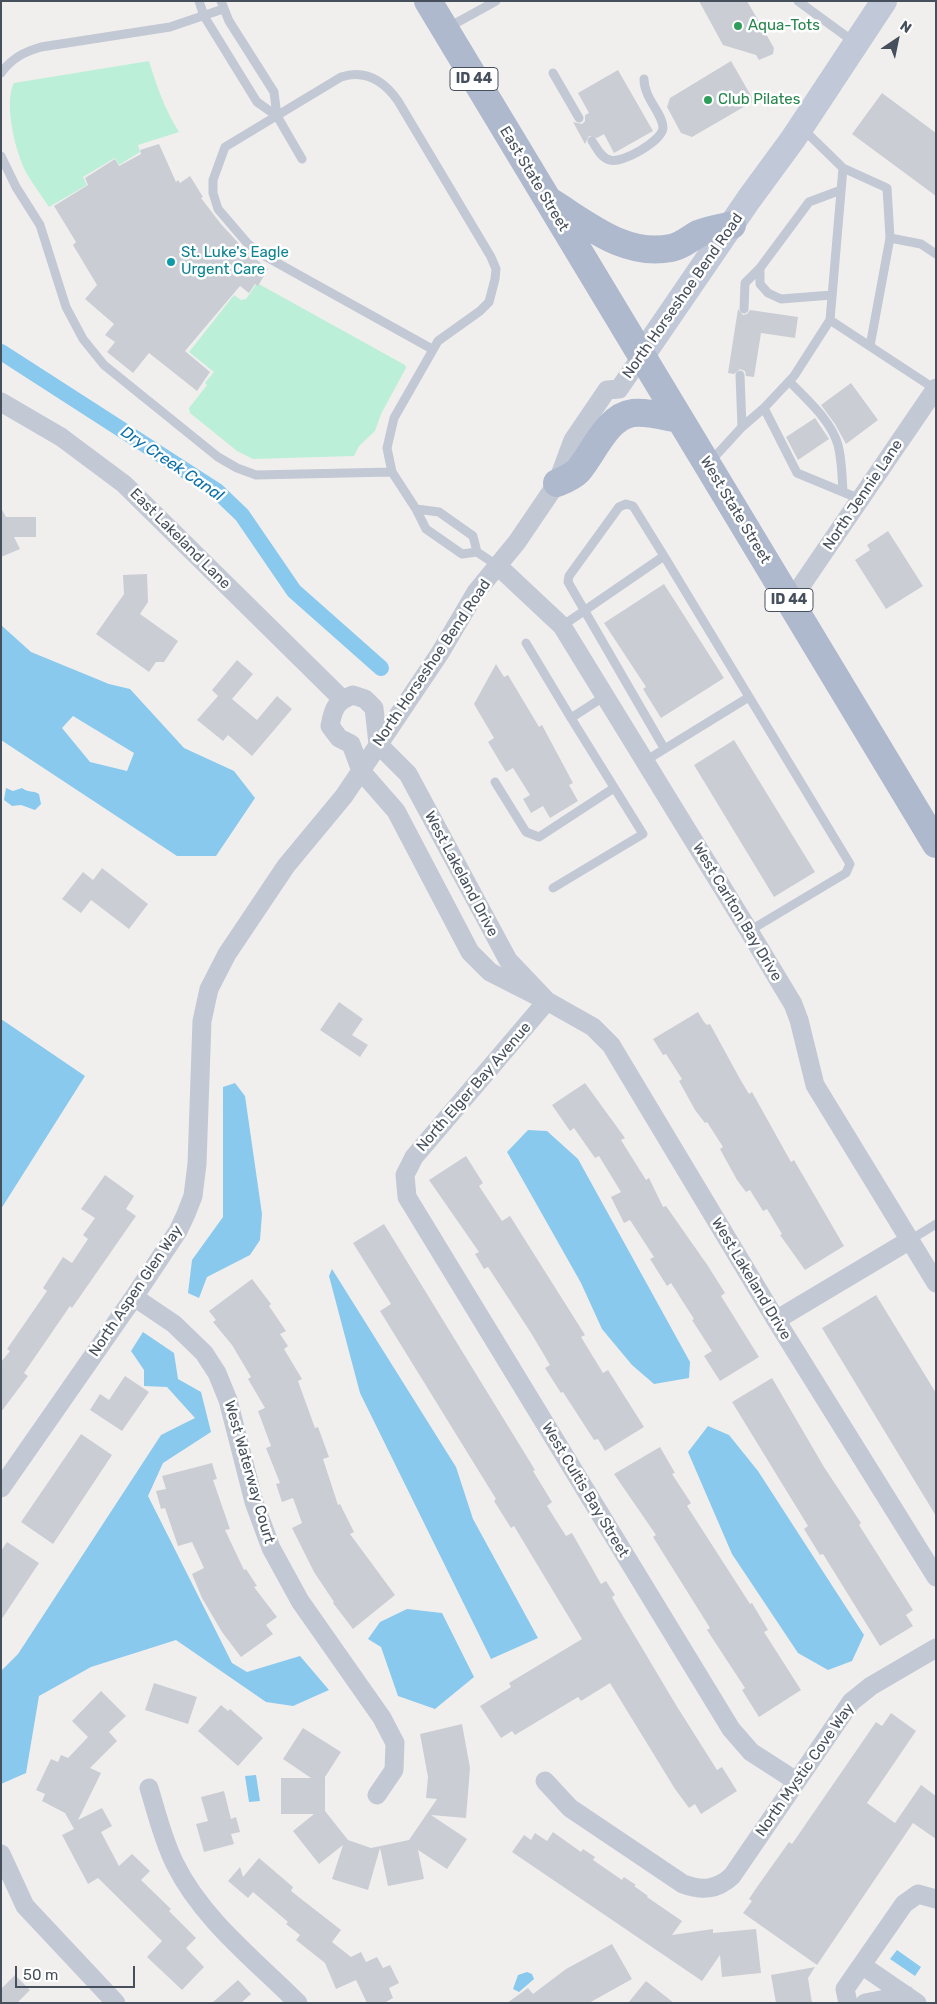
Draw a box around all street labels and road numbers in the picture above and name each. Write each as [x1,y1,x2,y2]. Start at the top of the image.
road number: ID 44 [450,68,498,90]
street label: East State Street [496,123,572,235]
street label: North Horseshoe Bend Road [619,210,747,382]
street label: North Jennie Lane [819,436,907,554]
street label: West State Street [696,453,774,567]
street label: East Lakeland Lane [126,485,234,593]
street label: North Horseshoe Bend Road [369,576,495,750]
road number: ID 44 [765,588,813,612]
street label: West Lakeland Drive [420,808,502,940]
street label: West Carlton Bay Drive [689,840,785,984]
street label: North Elger Bay Avenue [413,1019,535,1155]
street label: West Lakeland Drive [707,1215,795,1343]
street label: North Aspen Glen Way [85,1222,187,1360]
street label: West Waterway Court [220,1398,278,1546]
street label: West Cultis Bay Street [538,1419,632,1561]
street label: North Mystic Cove Way [752,1700,858,1840]

